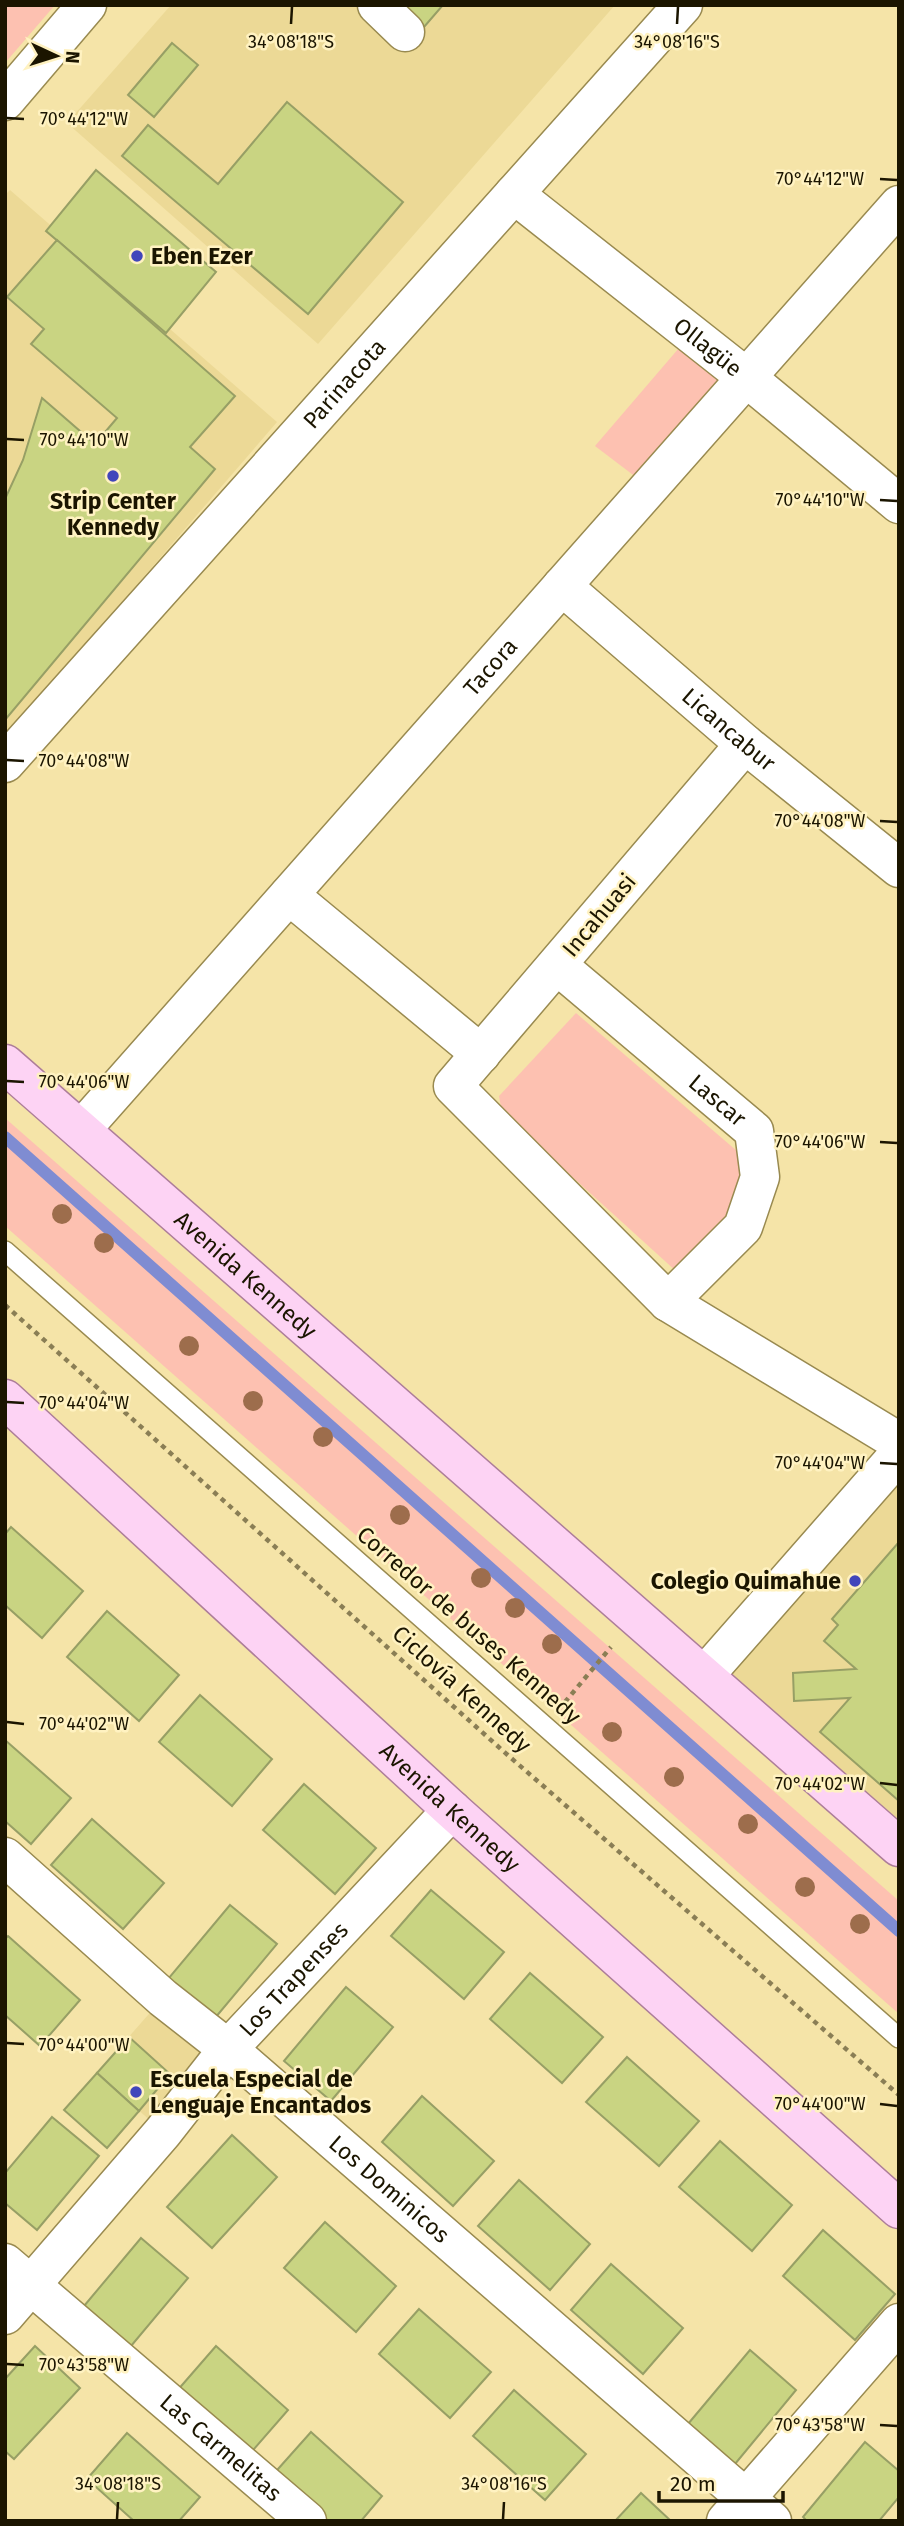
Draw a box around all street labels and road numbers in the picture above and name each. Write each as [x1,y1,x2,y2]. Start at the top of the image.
street label: Ollagüe [668,312,748,383]
street label: Parinacota [297,333,392,434]
street label: Tacora [457,632,523,702]
street label: Licancabur [676,682,781,777]
street label: Incahuasi [556,868,642,962]
street label: Lascar [683,1068,752,1133]
street label: Avenida Kennedy [169,1205,323,1345]
street label: Corredor de buses Kennedy [351,1520,587,1730]
street label: Ciclovía Kennedy [387,1619,538,1759]
street label: Avenida Kennedy [374,1737,526,1879]
street label: Los Trapenses [233,1916,354,2042]
street label: Los Dominicos [323,2129,455,2249]
street label: Las Carmelitas [154,2388,287,2507]

